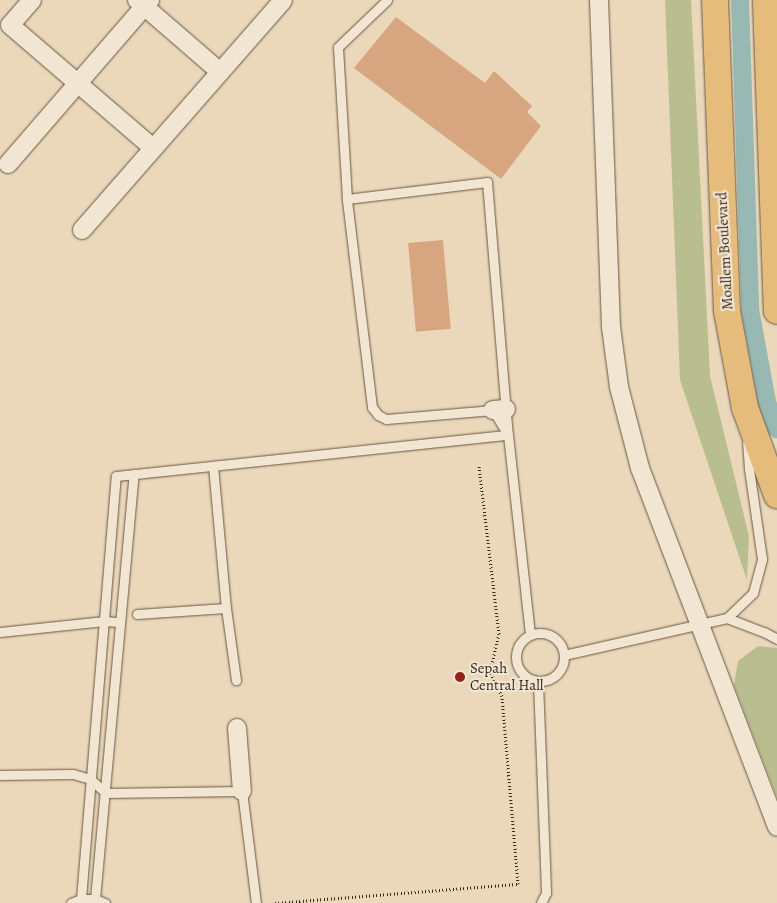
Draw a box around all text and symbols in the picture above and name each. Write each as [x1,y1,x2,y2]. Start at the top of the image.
street label: Moallem Boulevard [713,192,737,310]
place label: Sepah Central Hall [470,659,544,694]
marker: Sepah Central Hall [454,671,466,683]

